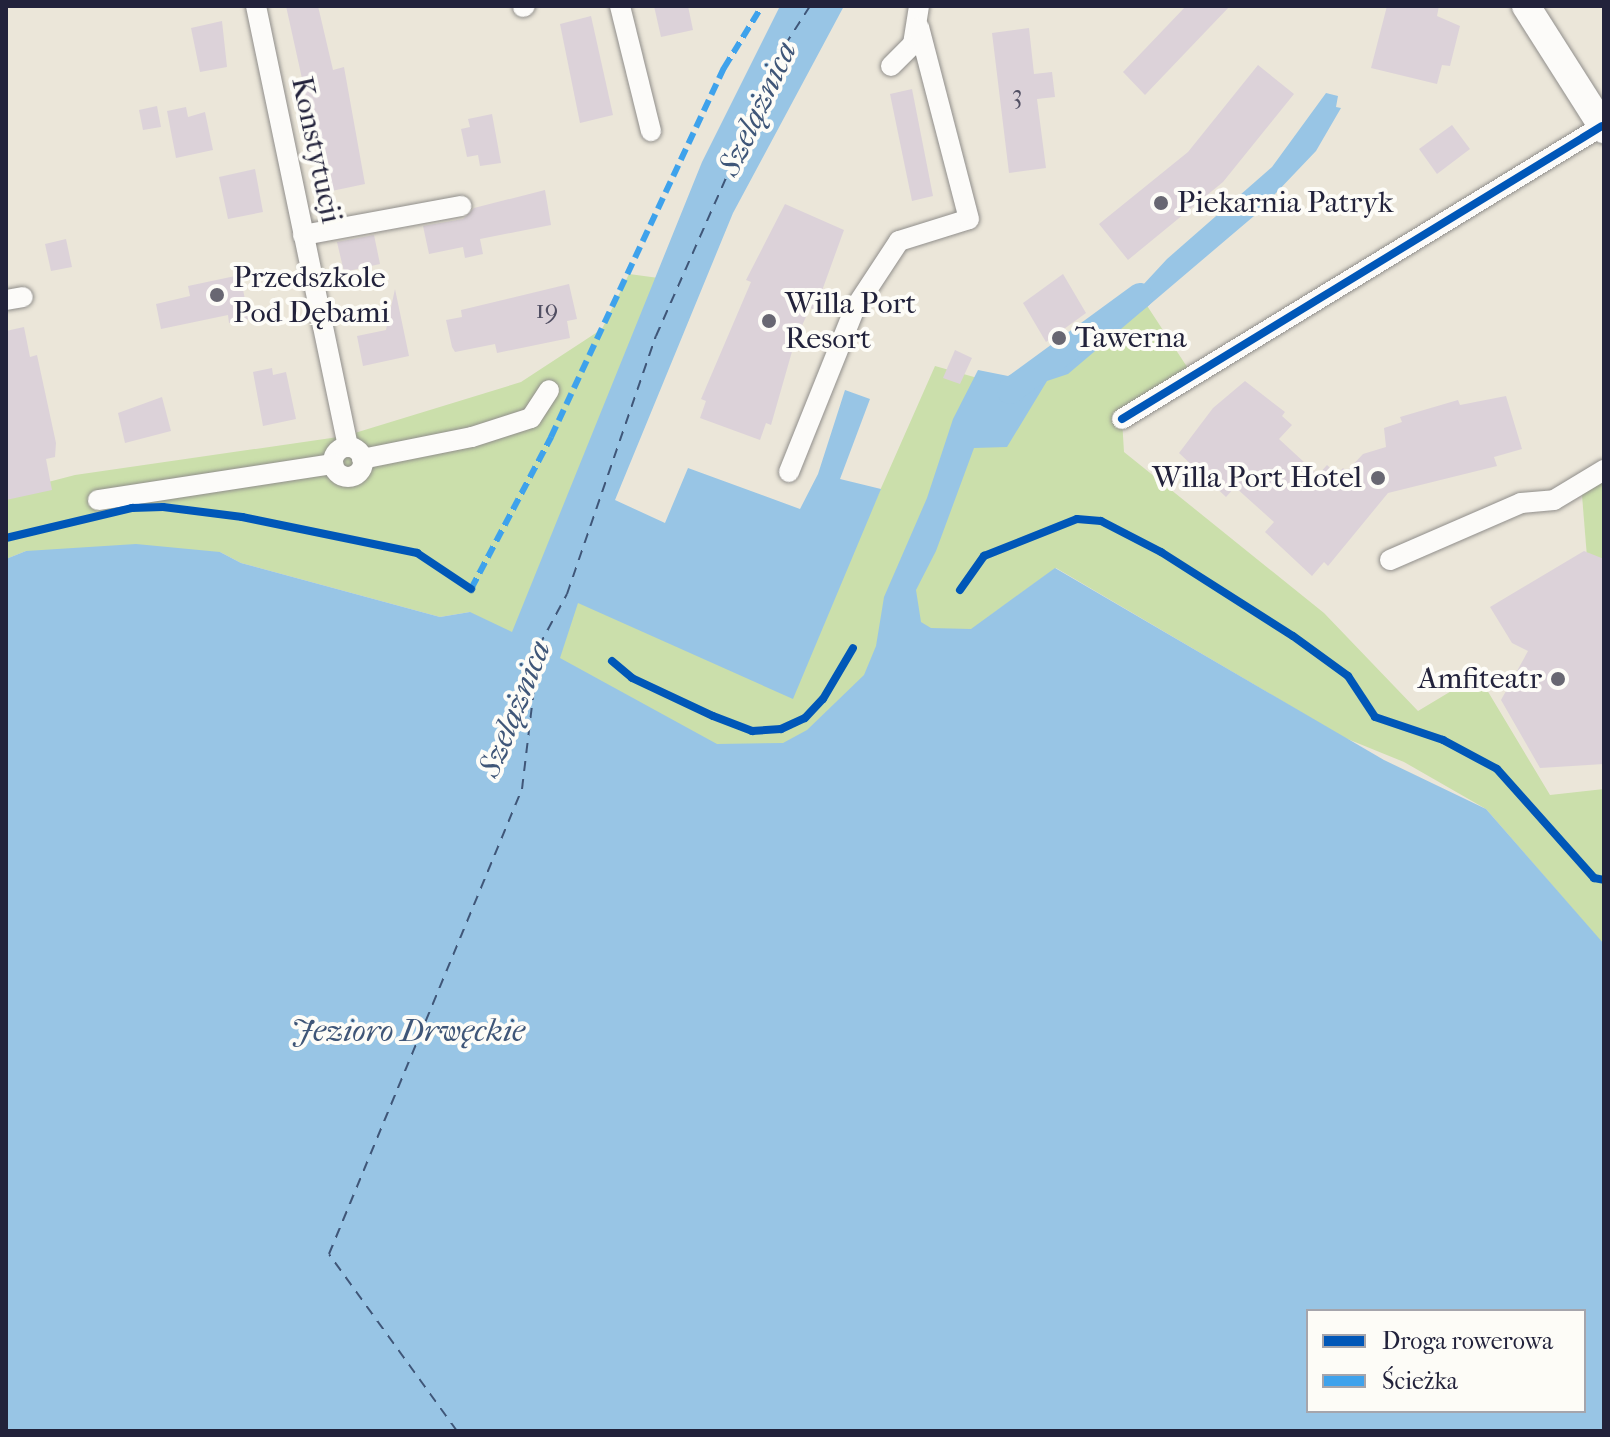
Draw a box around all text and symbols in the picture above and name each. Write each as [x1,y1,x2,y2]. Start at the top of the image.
water label: Szelążnica [710,36,806,182]
street label: Konstytucji [283,73,349,227]
house number: 3 [1012,79,1022,111]
place label: Piekarnia Patryk [1177,185,1393,221]
marker: Piekarnia Patryk [1152,194,1170,212]
place label: Przedszkole Pod Dębami [233,260,390,330]
marker: Przedszkole Pod Dębami [208,286,226,304]
place label: Willa Port Resort [785,286,916,356]
house number: 19 [536,294,558,326]
marker: Willa Port Resort [760,312,778,330]
place label: Tawerna [1075,320,1187,356]
marker: Tawerna [1050,329,1068,347]
place label: Willa Port Hotel [1152,460,1362,496]
marker: Willa Port Hotel [1369,469,1387,487]
water label: Szelążnica [470,635,560,783]
place label: Amfiteatr [1418,661,1542,697]
marker: Amfiteatr [1549,670,1567,688]
water label: Jezioro Drwęckie [291,1012,525,1050]
legend [1306,1309,1586,1413]
text: Droga rowerowa [1382,1327,1553,1355]
text: Ścieżka [1382,1367,1458,1395]

